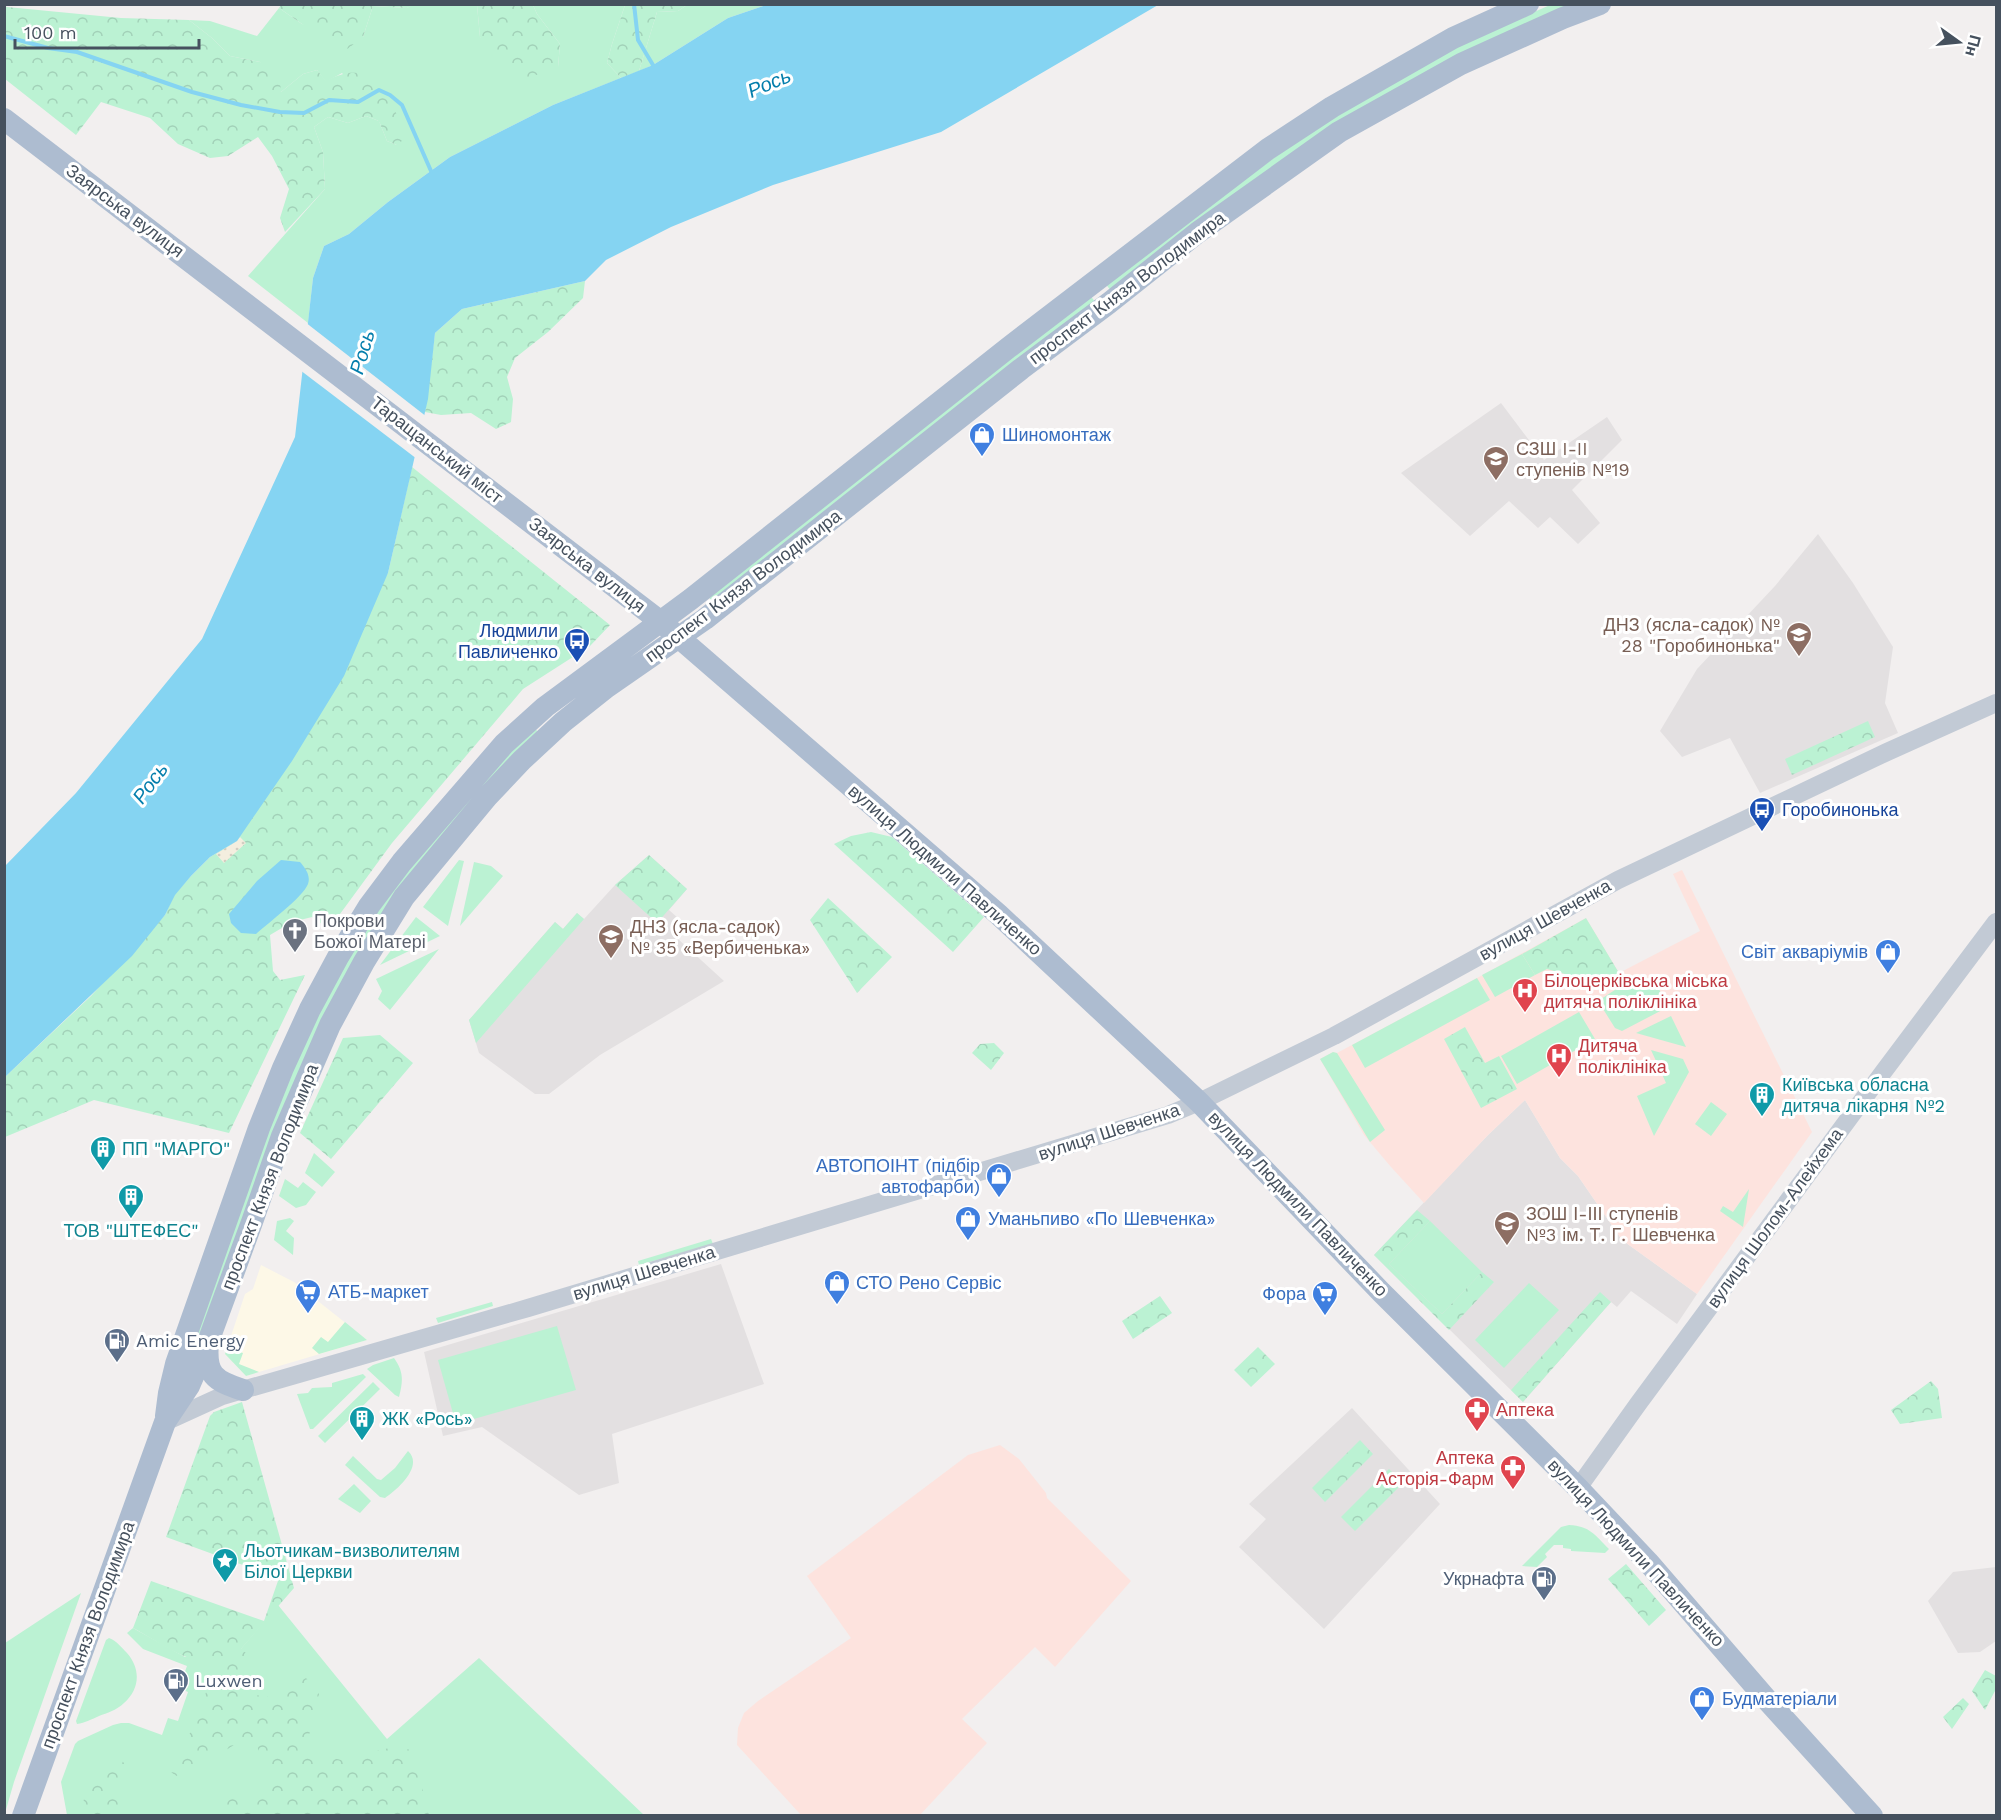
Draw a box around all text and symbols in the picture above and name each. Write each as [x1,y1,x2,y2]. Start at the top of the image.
scale bar [15,12,200,50]
north arrow [1929,12,1989,72]
text: 100 m [24,22,77,43]
text: Пн [1961,33,1985,58]
water label: Рось [744,63,794,103]
street label: Заярська вулиця [62,160,188,262]
street label: проспект Князя Володимира [1024,206,1230,368]
water label: Рось [344,327,380,377]
street label: Таращанський міст [367,392,507,507]
shop icon: Шиномонтаж [967,420,997,458]
place label: Шиномонтаж [1002,424,1111,445]
place label: СЗШ I-II ступенів №19 [1516,438,1630,480]
school or university icon: СЗШ I-II ступенів №19 [1481,444,1511,482]
street label: проспект Князя Володимира [640,504,846,666]
street label: Заярська вулиця [525,513,650,617]
place label: ДНЗ (ясла-садок) № 28 "Горобинонька" [1604,614,1780,656]
place label: Людмили Павличенко [458,620,558,662]
school or university icon: ДНЗ (ясла-садок) № 28 "Горобинонька" [1784,620,1814,658]
bus stop icon: Людмили Павличенко [562,626,592,664]
water label: Рось [127,758,173,808]
street label: вулиця Людмили Павличенко [844,780,1046,959]
bus stop icon: Горобинонька [1747,795,1777,833]
place label: Горобинонька [1782,799,1899,820]
street label: вулиця Шевченка [1475,874,1615,964]
place label: Покрови Божої Матері [314,910,426,952]
church icon: Покрови Божої Матері [280,916,310,954]
place label: ДНЗ (ясла-садок) № 35 «Вербиченька» [630,916,810,958]
school or university icon: ДНЗ (ясла-садок) № 35 «Вербиченька» [596,922,626,960]
shop icon: Світ акваріумів [1873,937,1903,975]
place label: Світ акваріумів [1741,941,1868,962]
place label: Білоцерківська міська дитяча поліклініка [1544,970,1729,1012]
hospital icon: Білоцерківська міська дитяча поліклініка [1510,976,1540,1014]
place label: Дитяча поліклініка [1578,1035,1668,1077]
hospital icon: Дитяча поліклініка [1544,1041,1574,1079]
street label: проспект Князя Володимира [217,1060,323,1293]
place label: Київська обласна дитяча лікарня №2 [1782,1074,1945,1116]
building icon: Київська обласна дитяча лікарня №2 [1747,1080,1777,1118]
street label: вулиця Шевченка [1036,1098,1183,1164]
street label: вулиця Людмили Павличенко [1204,1107,1392,1301]
street label: вулиця Шолом-Алейхема [1702,1123,1847,1312]
building icon: ПП "МАРГО" [88,1134,118,1172]
place label: ПП "МАРГО" [122,1138,230,1159]
place label: АВТОПОІНТ (підбір автофарби) [816,1155,980,1197]
shop icon: АВТОПОІНТ (підбір автофарби) [984,1161,1014,1199]
building icon: ТОВ "ШТЕФЕС" [116,1182,146,1220]
place label: ЗОШ І-ІІІ ступенів №3 ім. Т. Г. Шевченка [1526,1203,1716,1245]
shop icon: Уманьпиво «По Шевченка» [953,1204,983,1242]
place label: Уманьпиво «По Шевченка» [988,1208,1215,1229]
school or university icon: ЗОШ І-ІІІ ступенів №3 ім. Т. Г. Шевченка [1492,1209,1522,1247]
place label: ТОВ "ШТЕФЕС" [63,1220,199,1241]
street label: вулиця Шевченка [570,1241,718,1304]
shop icon: СТО Рено Сервіс [822,1268,852,1306]
place label: СТО Рено Сервіс [856,1272,1002,1293]
supermarket icon: АТБ-маркет [293,1277,323,1315]
supermarket icon: Фора [1310,1279,1340,1317]
place label: АТБ-маркет [328,1281,429,1302]
place label: Фора [1262,1283,1307,1304]
fuel station icon: Amic Energy [102,1326,132,1364]
place label: Amic Energy [136,1330,246,1351]
pharmacy icon: Аптека [1462,1395,1492,1433]
place label: Аптека [1496,1399,1555,1420]
building icon: ЖК «Рось» [347,1404,377,1442]
place label: ЖК «Рось» [382,1408,473,1429]
place label: Аптека Асторія-Фарм [1376,1447,1495,1489]
pharmacy icon: Аптека Асторія-Фарм [1498,1453,1528,1491]
street label: вулиця Людмили Павличенко [1544,1454,1729,1651]
street label: проспект Князя Володимира [37,1517,139,1751]
place label: Льотчикам-визволителям Білої Церкви [244,1540,460,1582]
place icon: Льотчикам-визволителям Білої Церкви [210,1546,240,1584]
fuel station icon: Укрнафта [1529,1564,1559,1602]
place label: Укрнафта [1443,1568,1525,1589]
fuel station icon: Luxwen [161,1666,191,1704]
place label: Luxwen [195,1670,263,1691]
shop icon: Будматеріали [1687,1684,1717,1722]
place label: Будматеріали [1722,1688,1837,1709]

